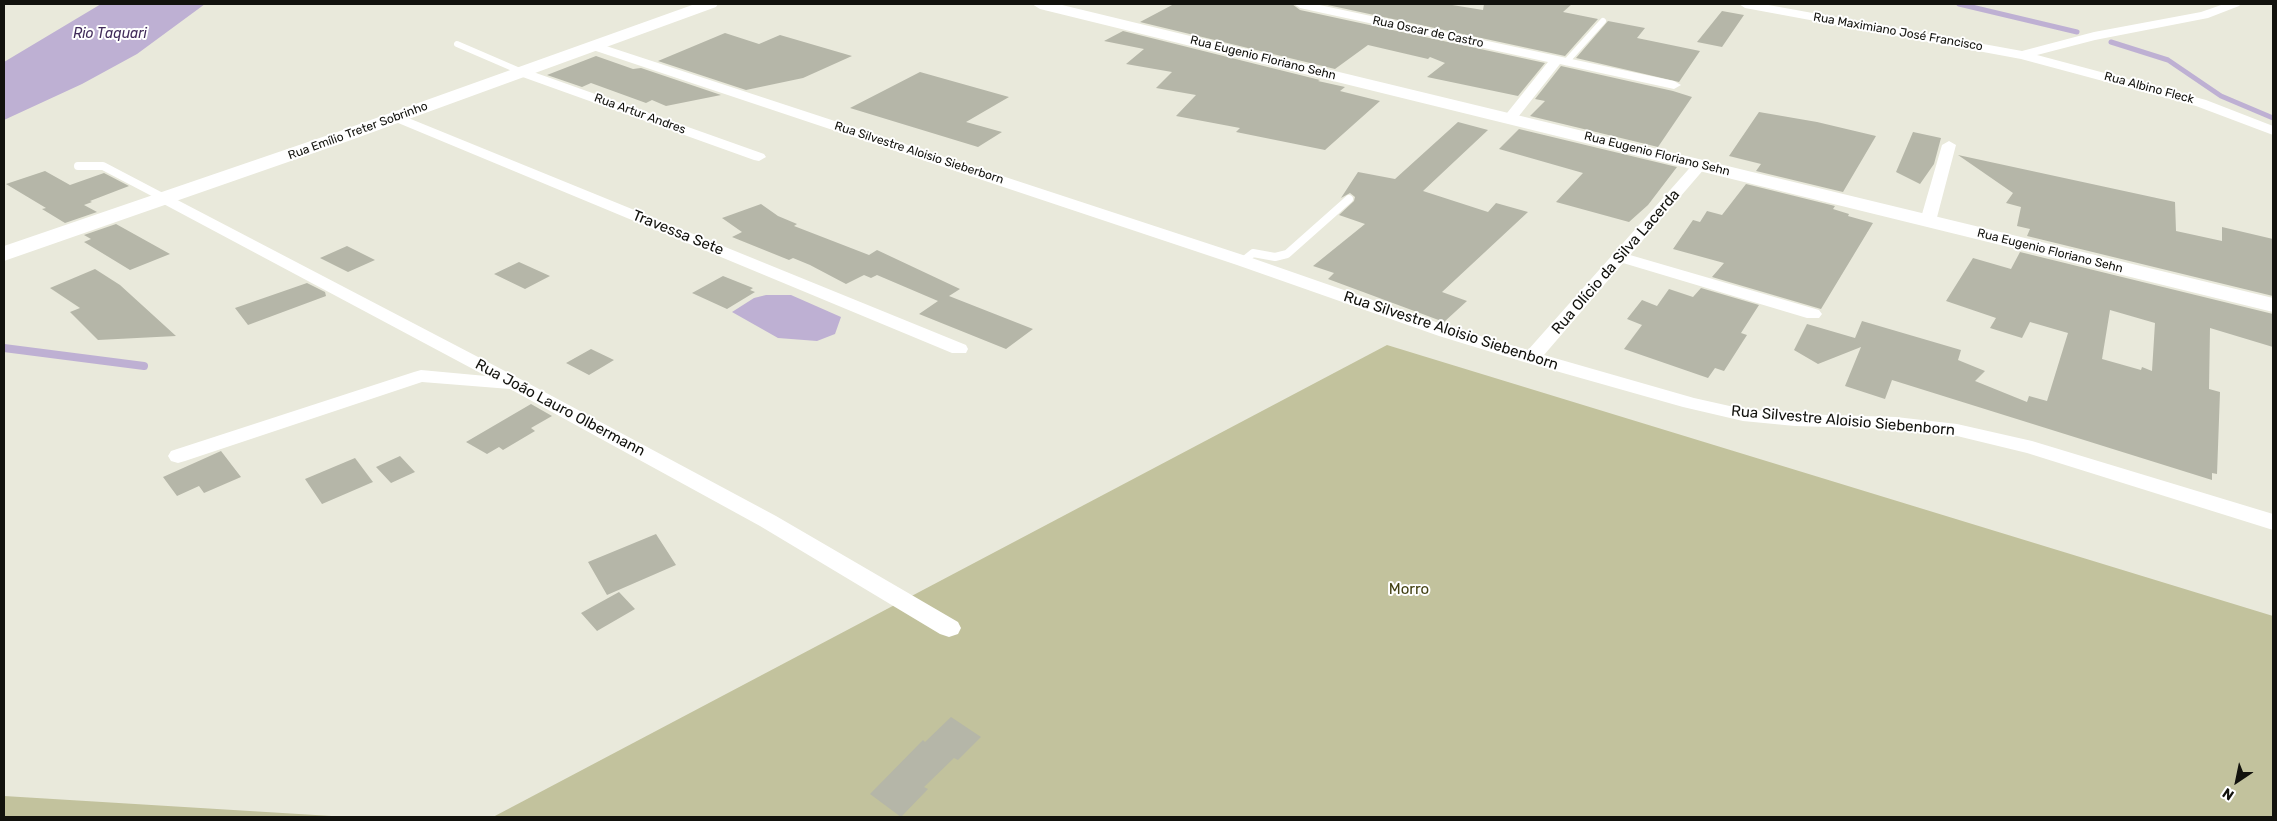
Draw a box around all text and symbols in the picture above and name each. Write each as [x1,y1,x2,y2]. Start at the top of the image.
street label: Rua Maximiano José Francisco [1812,10,1984,54]
street label: Rua Oscar de Castro [1371,13,1485,51]
water label: Rio Taquari [73,26,147,42]
street label: Rua Eugenio Floriano Sehn [1189,33,1337,83]
street label: Rua Albino Fleck [2103,69,2195,107]
street label: Rua Artur Andres [592,91,688,137]
street label: Rua Emílio Treter Sobrinho [286,99,430,163]
street label: Rua Silvestre Aloisio Sieberborn [833,119,1005,187]
street label: Rua Eugenio Floriano Sehn [1583,129,1731,179]
street label: Rua Olício da Silva Lacerda [1548,186,1684,338]
street label: Travessa Sete [630,207,726,259]
street label: Rua Eugenio Floriano Sehn [1976,226,2124,276]
street label: Rua Silvestre Aloisio Siebenborn [1341,288,1561,374]
street label: Rua João Lauro Olbermann [472,356,648,460]
street label: Rua Silvestre Aloisio Siebenborn [1730,402,1956,440]
park label: Morro [1389,581,1429,599]
north arrow [2212,756,2262,806]
text: N [2219,784,2237,804]

